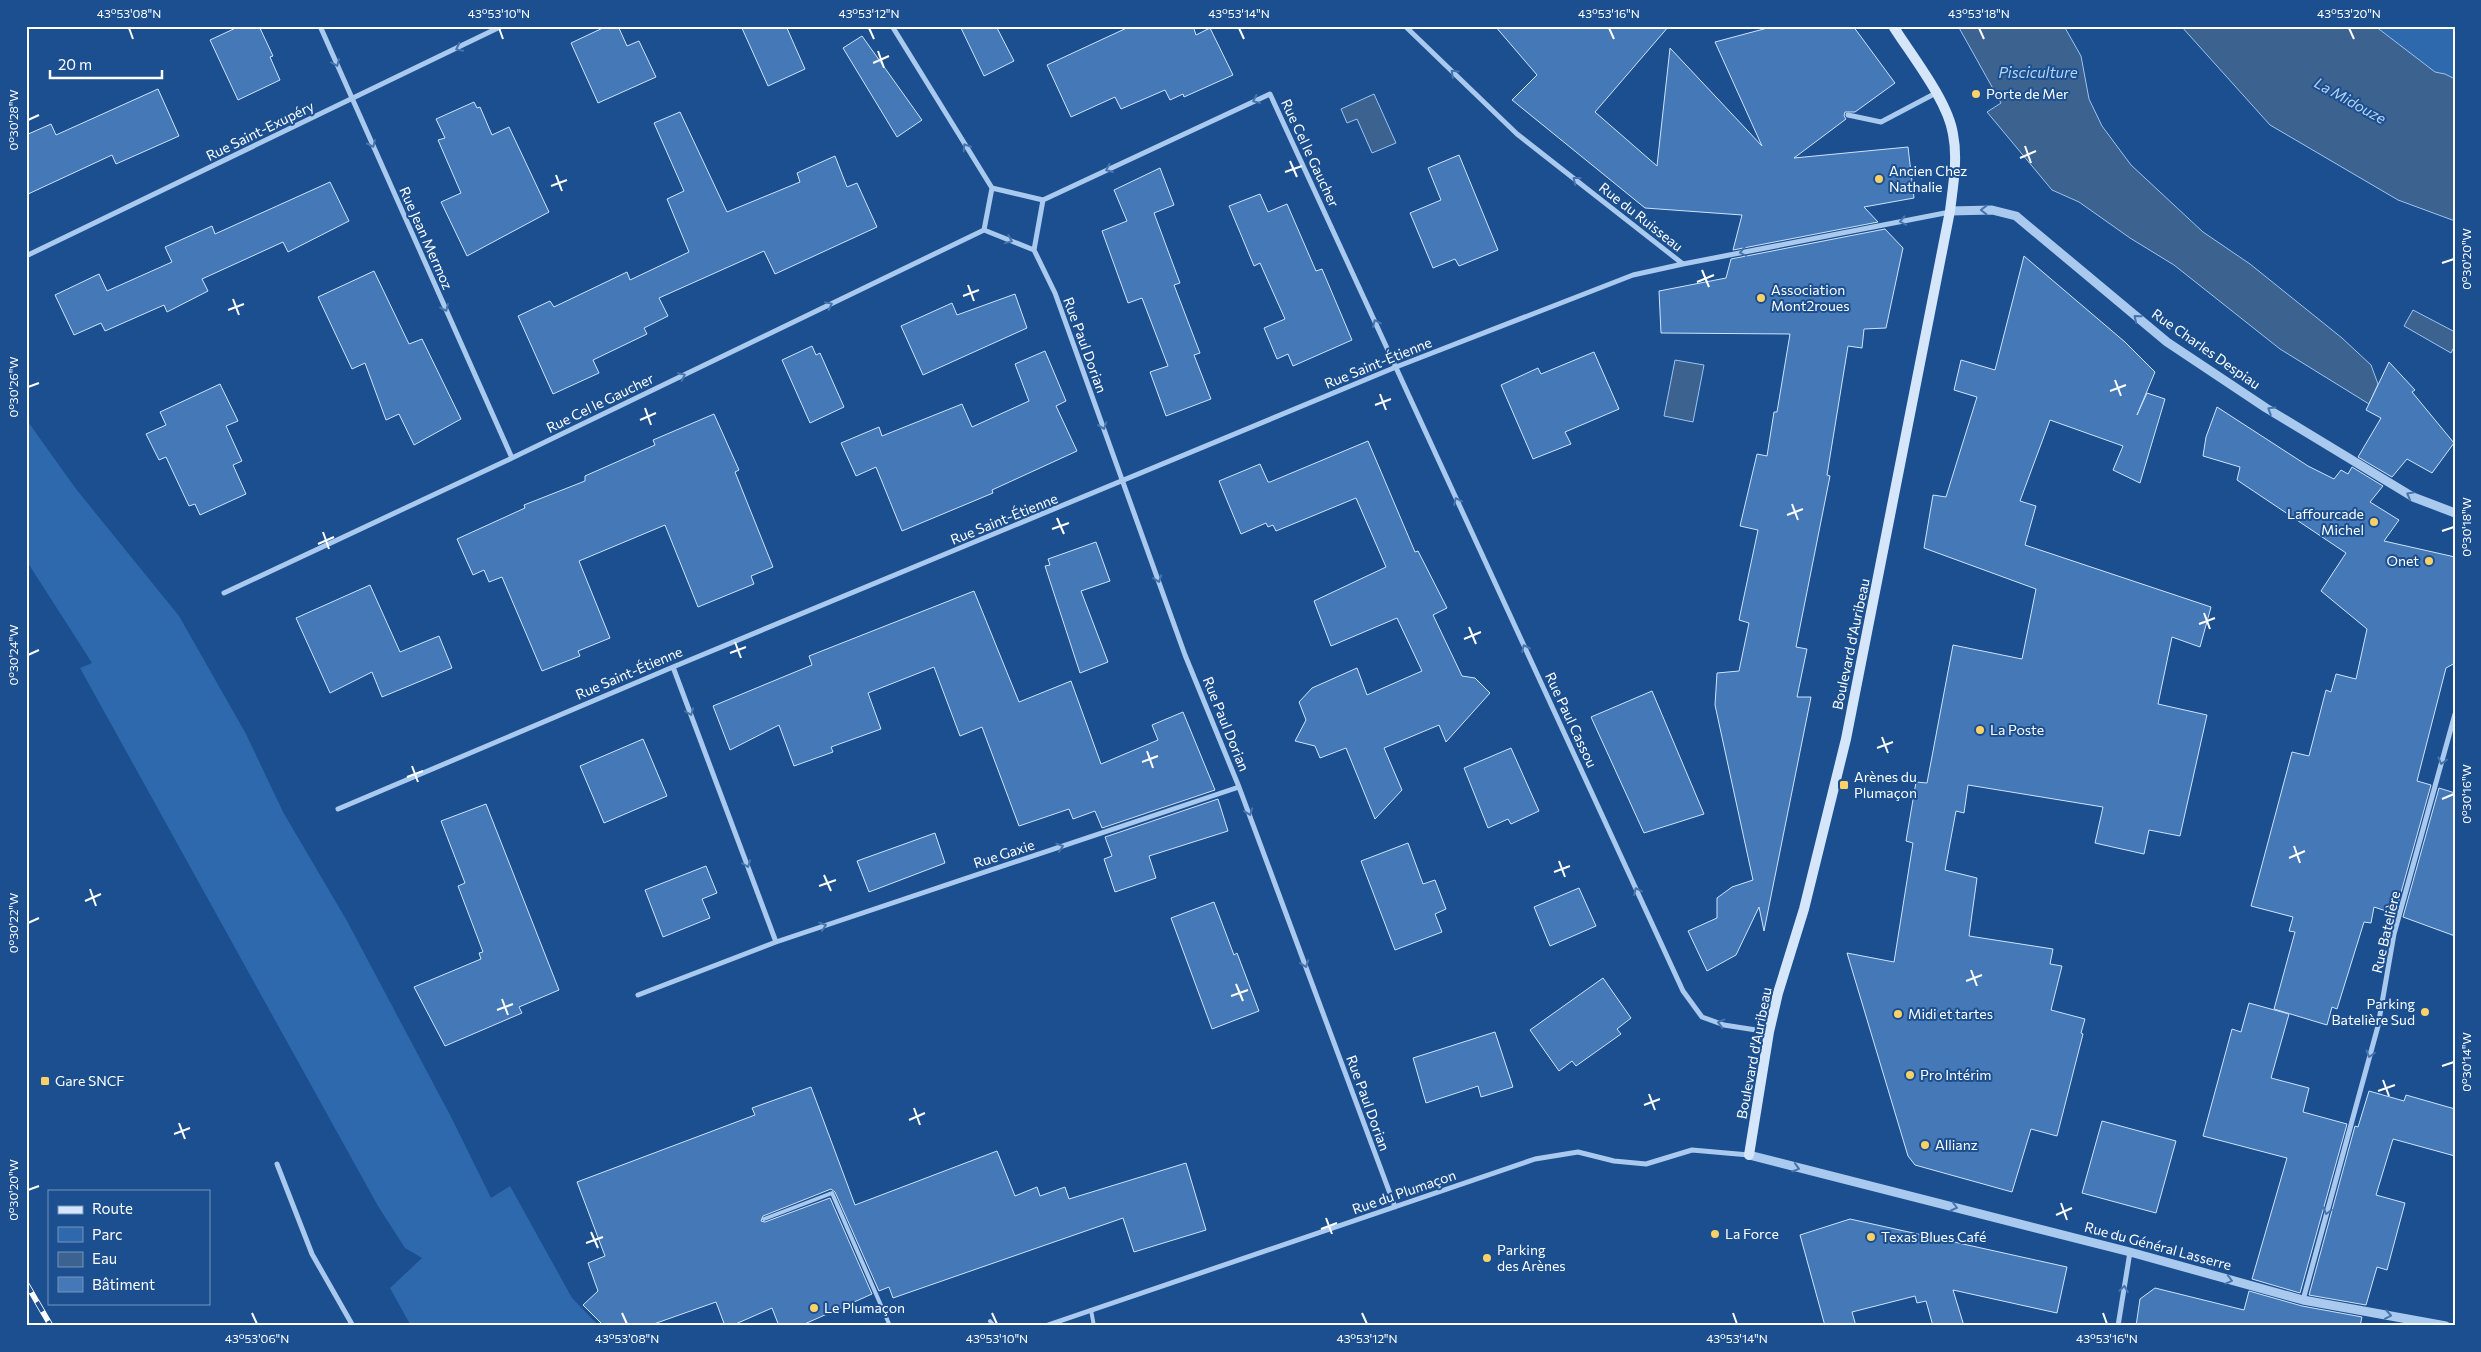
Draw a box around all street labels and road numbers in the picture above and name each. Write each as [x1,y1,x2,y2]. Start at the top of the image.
street label: Rue Cel le Gaucher [1278,96,1343,210]
street label: Rue Saint-Exupéry [203,97,317,164]
street label: Rue du Ruisseau [1596,179,1687,255]
street label: Rue Jean Mermoz [396,184,457,292]
street label: Rue Paul Dorian [1060,295,1111,395]
street label: Rue Charles Despiau [2149,305,2264,392]
street label: Rue Saint-Étienne [1322,333,1434,392]
street label: Rue Cel le Gaucher [543,369,657,436]
street label: Rue Saint-Étienne [948,489,1060,548]
street label: Boulevard d'Auribeau [1828,577,1873,711]
street label: Rue Saint-Étienne [573,642,685,703]
street label: Rue Paul Cassou [1542,669,1601,770]
street label: Rue Paul Dorian [1200,674,1253,774]
street label: Rue Gaxie [971,836,1037,871]
street label: Rue Batelière [2368,889,2403,975]
street label: Boulevard d'Auribeau [1732,986,1775,1120]
street label: Rue Paul Dorian [1343,1053,1394,1153]
street label: Rue du Plumaçon [1350,1166,1458,1217]
street label: Rue du Général Lasserre [2083,1218,2234,1273]

